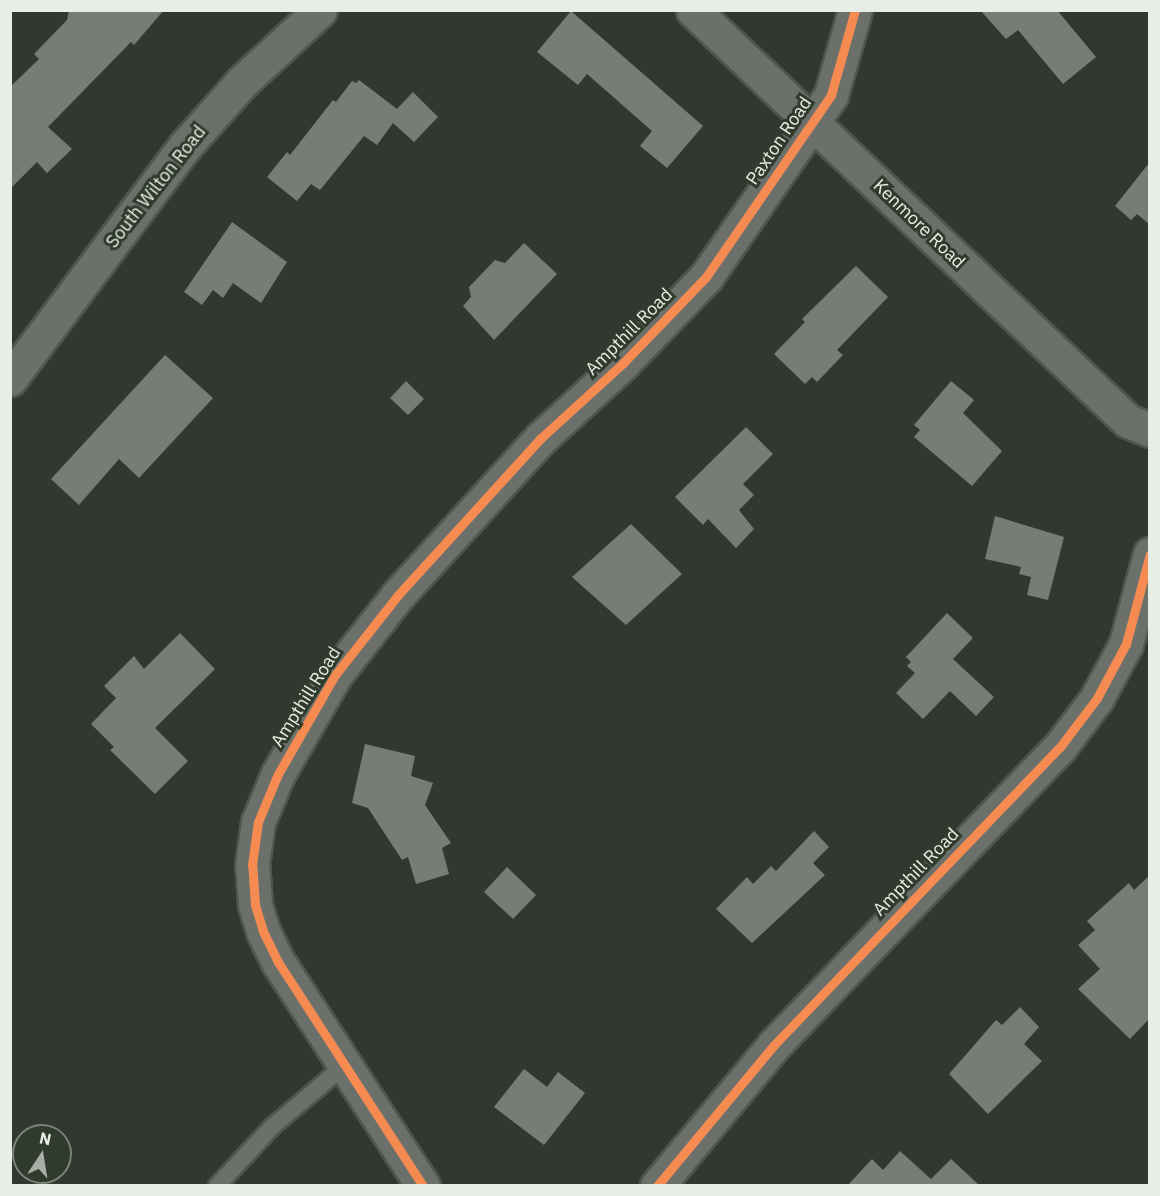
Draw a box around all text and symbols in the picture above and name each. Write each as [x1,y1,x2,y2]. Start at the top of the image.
street label: Paxton Road [742,93,816,189]
street label: South Wilton Road [102,122,210,252]
street label: Kenmore Road [869,175,969,273]
street label: Ampthill Road [581,284,677,380]
street label: Ampthill Road [267,643,345,751]
street label: Ampthill Road [869,824,963,920]
north arrow [12,1124,72,1184]
text: N [38,1127,53,1149]

